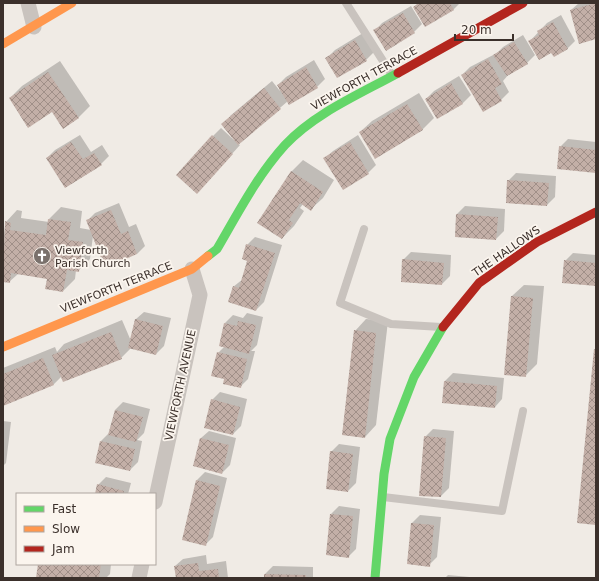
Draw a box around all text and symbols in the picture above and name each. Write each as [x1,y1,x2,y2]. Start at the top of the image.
scale bar [455,16,513,42]
text: 20 m [461,23,492,37]
street label: VIEWFORTH TERRACE [309,44,420,113]
street label: THE HALLOWS [469,223,543,280]
place label: Viewforth Parish Church [55,244,131,270]
church icon: Viewforth Parish Church [32,246,52,266]
street label: VIEWFORTH TERRACE [58,259,174,316]
street label: VIEWFORTH AVENUE [162,328,199,442]
legend [16,493,156,565]
text: Fast [52,502,76,516]
text: Slow [52,522,80,536]
text: Jam [51,542,75,556]

